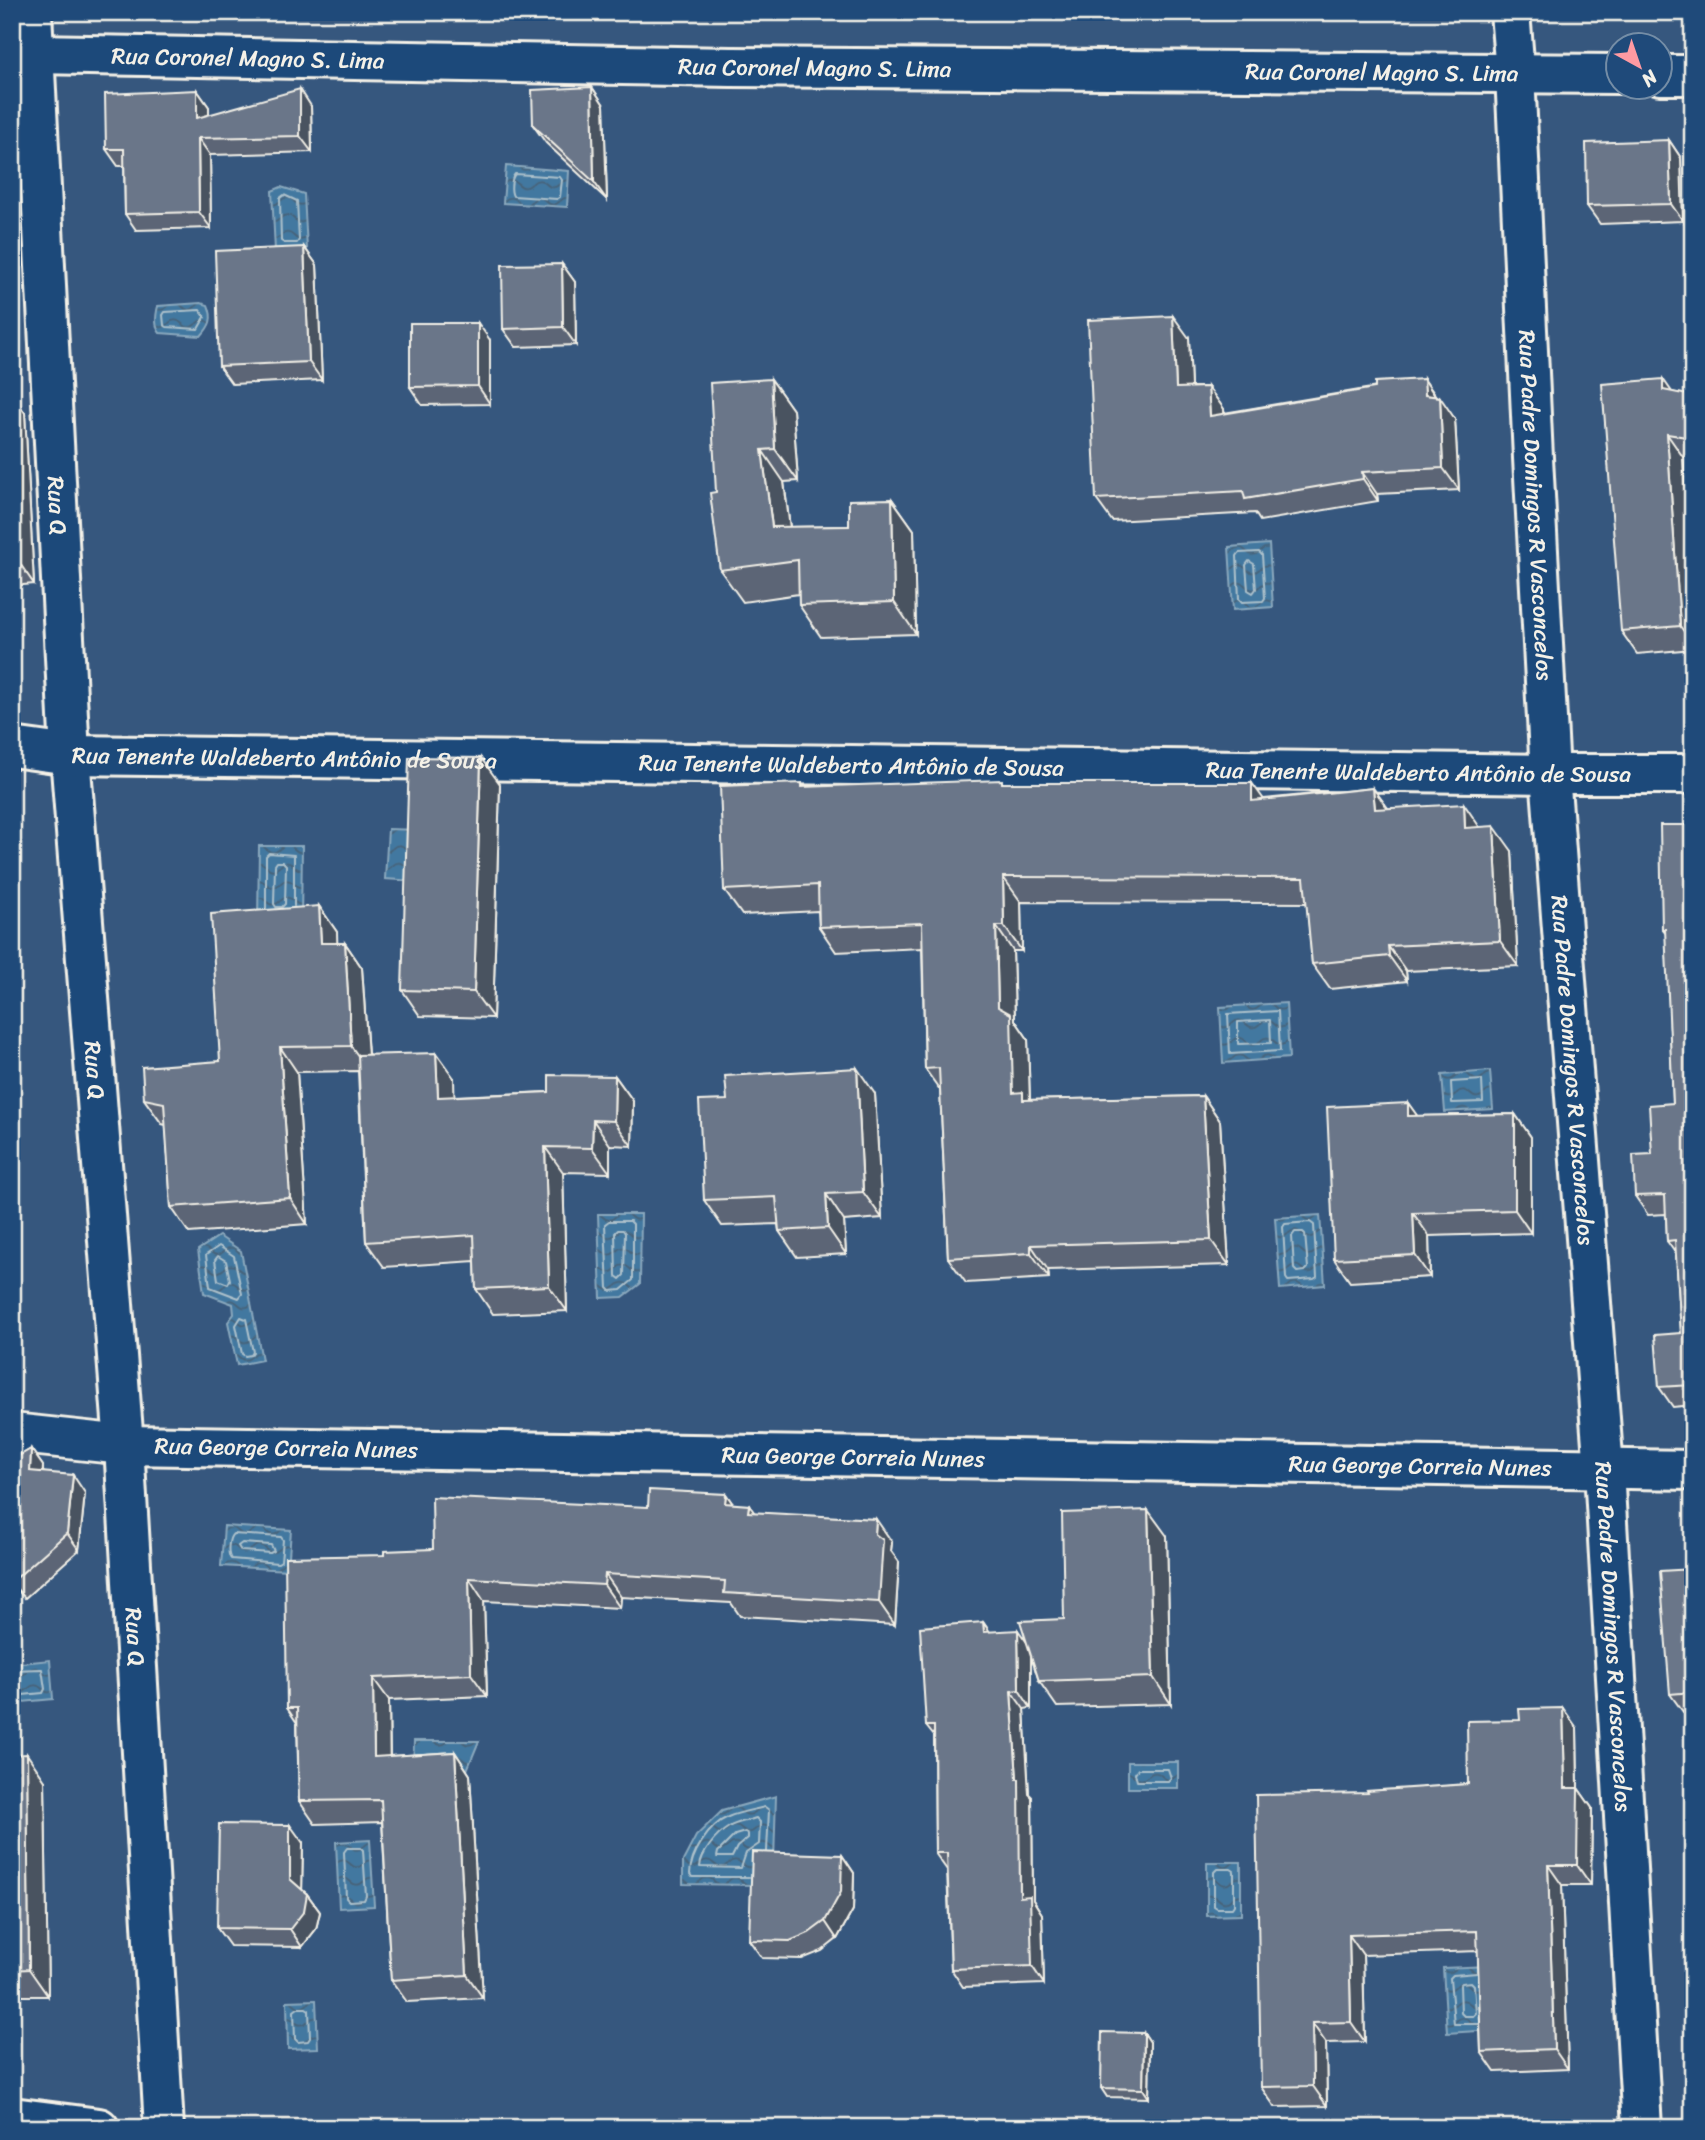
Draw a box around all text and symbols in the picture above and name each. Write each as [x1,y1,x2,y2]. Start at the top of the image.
north arrow [1604,32,1674,102]
street label: Rua Coronel Magno S. Lima [111,35,385,81]
street label: Rua Coronel Magno S. Lima [678,46,952,89]
street label: Rua Coronel Magno S. Lima [1245,51,1519,94]
text: N [1633,61,1666,96]
street label: Rua Padre Domingos R Vasconcelos [1507,329,1565,682]
street label: Rua Q [35,475,79,536]
street label: Rua Tenente Waldeberto Antônio de Sousa [72,735,498,781]
street label: Rua Tenente Waldeberto Antônio de Sousa [639,742,1065,788]
street label: Rua Tenente Waldeberto Antônio de Sousa [1205,749,1631,795]
street label: Rua Padre Domingos R Vasconcelos [1539,893,1607,1247]
street label: Rua Q [72,1039,117,1101]
street label: Rua George Correia Nunes [154,1425,419,1470]
street label: Rua George Correia Nunes [721,1434,986,1479]
street label: Rua George Correia Nunes [1288,1443,1553,1488]
street label: Rua Padre Domingos R Vasconcelos [1583,1460,1644,1814]
street label: Rua Q [113,1606,157,1667]

